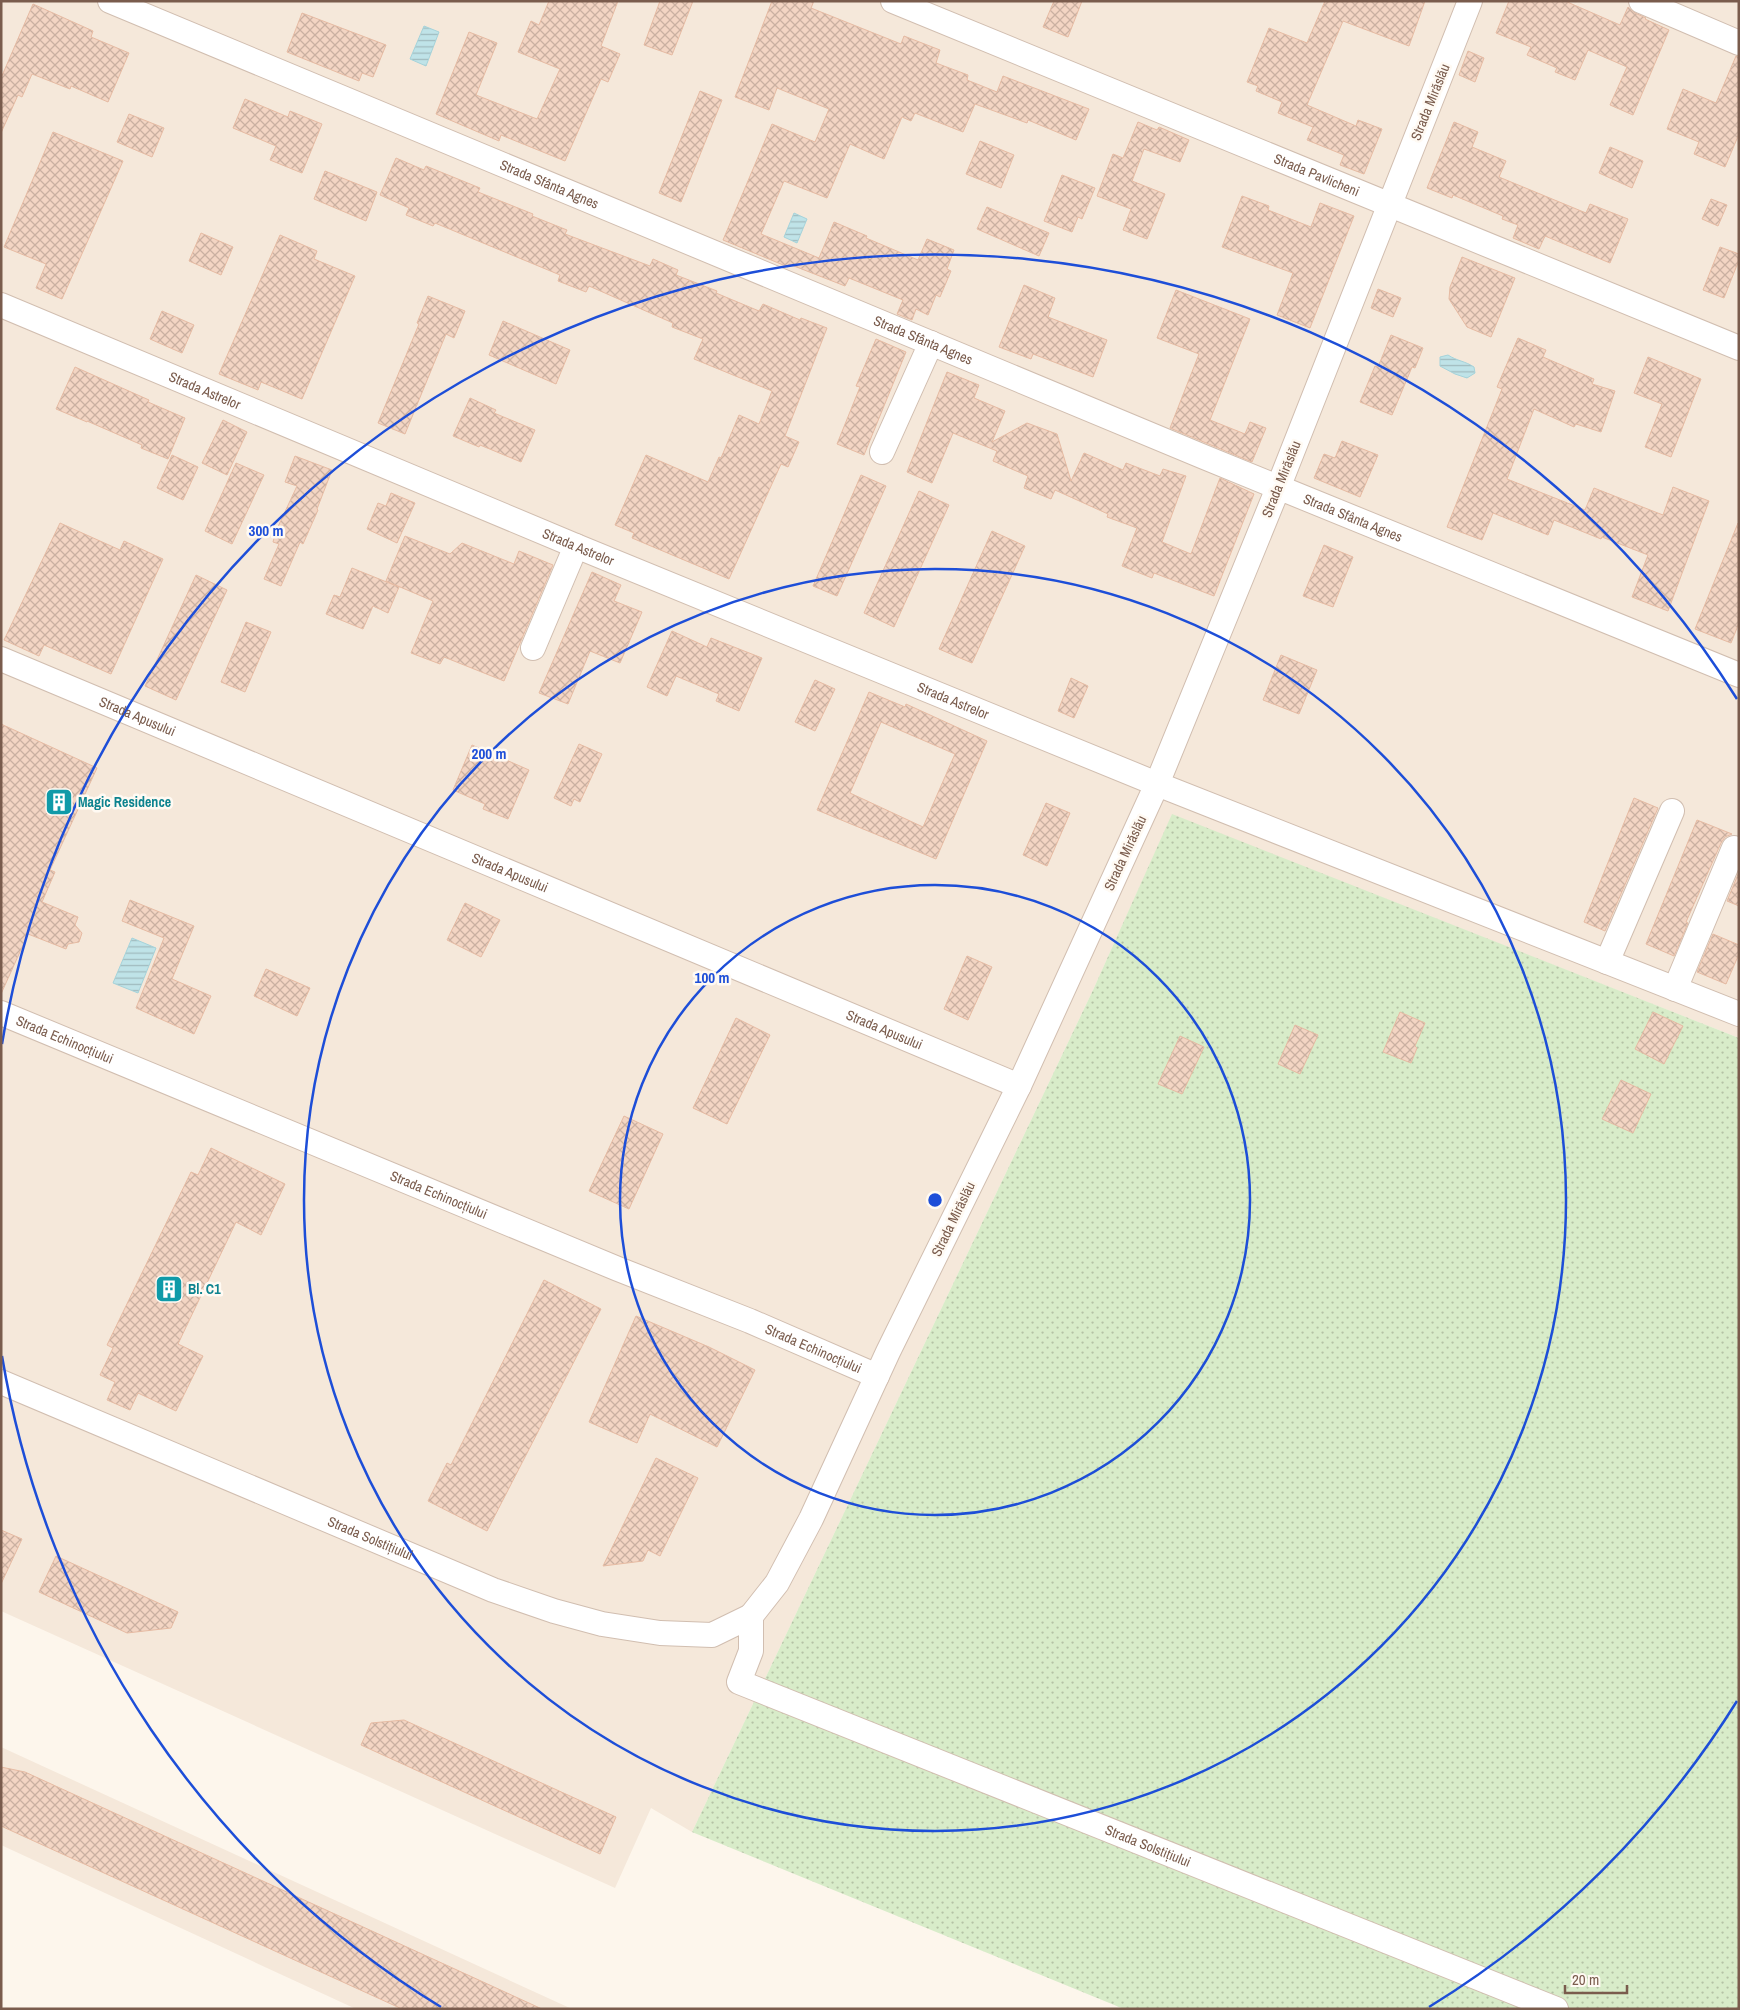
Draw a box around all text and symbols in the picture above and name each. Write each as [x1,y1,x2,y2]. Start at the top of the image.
street label: Strada Mirăslău [1406,61,1454,143]
street label: Strada Pavlicheni [1271,149,1362,200]
street label: Strada Sfânta Agnes [497,156,602,213]
street label: Strada Sfânta Agnes [871,311,976,369]
street label: Strada Astrelor [166,367,244,413]
street label: Strada Mirăslău [1257,438,1305,520]
street label: Strada Sfânta Agnes [1301,489,1405,546]
text: 300 m [249,520,283,541]
street label: Strada Astrelor [540,524,617,570]
street label: Strada Astrelor [915,678,992,723]
street label: Strada Apusului [97,692,178,740]
text: 200 m [472,743,506,764]
building icon: Magic Residence [44,787,74,817]
place label: Magic Residence [78,793,171,811]
street label: Strada Mirăslău [1100,812,1150,894]
street label: Strada Apusului [469,849,551,897]
text: 100 m [695,967,729,988]
street label: Strada Apusului [844,1006,925,1054]
street label: Strada Echinocțiului [13,1011,116,1068]
street label: Strada Echinocțiului [388,1166,490,1223]
street label: Strada Mirăslău [927,1179,979,1259]
centre of rings [926,1191,944,1209]
building icon: Bl. C1 [154,1274,184,1304]
place label: Bl. C1 [188,1280,221,1298]
street label: Strada Echinocțiului [762,1320,865,1377]
street label: Strada Solstițiului [325,1512,416,1564]
street label: Strada Solstițiului [1103,1820,1194,1871]
scale bar [1565,1962,1628,1994]
text: 20 m [1572,1969,1599,1990]

